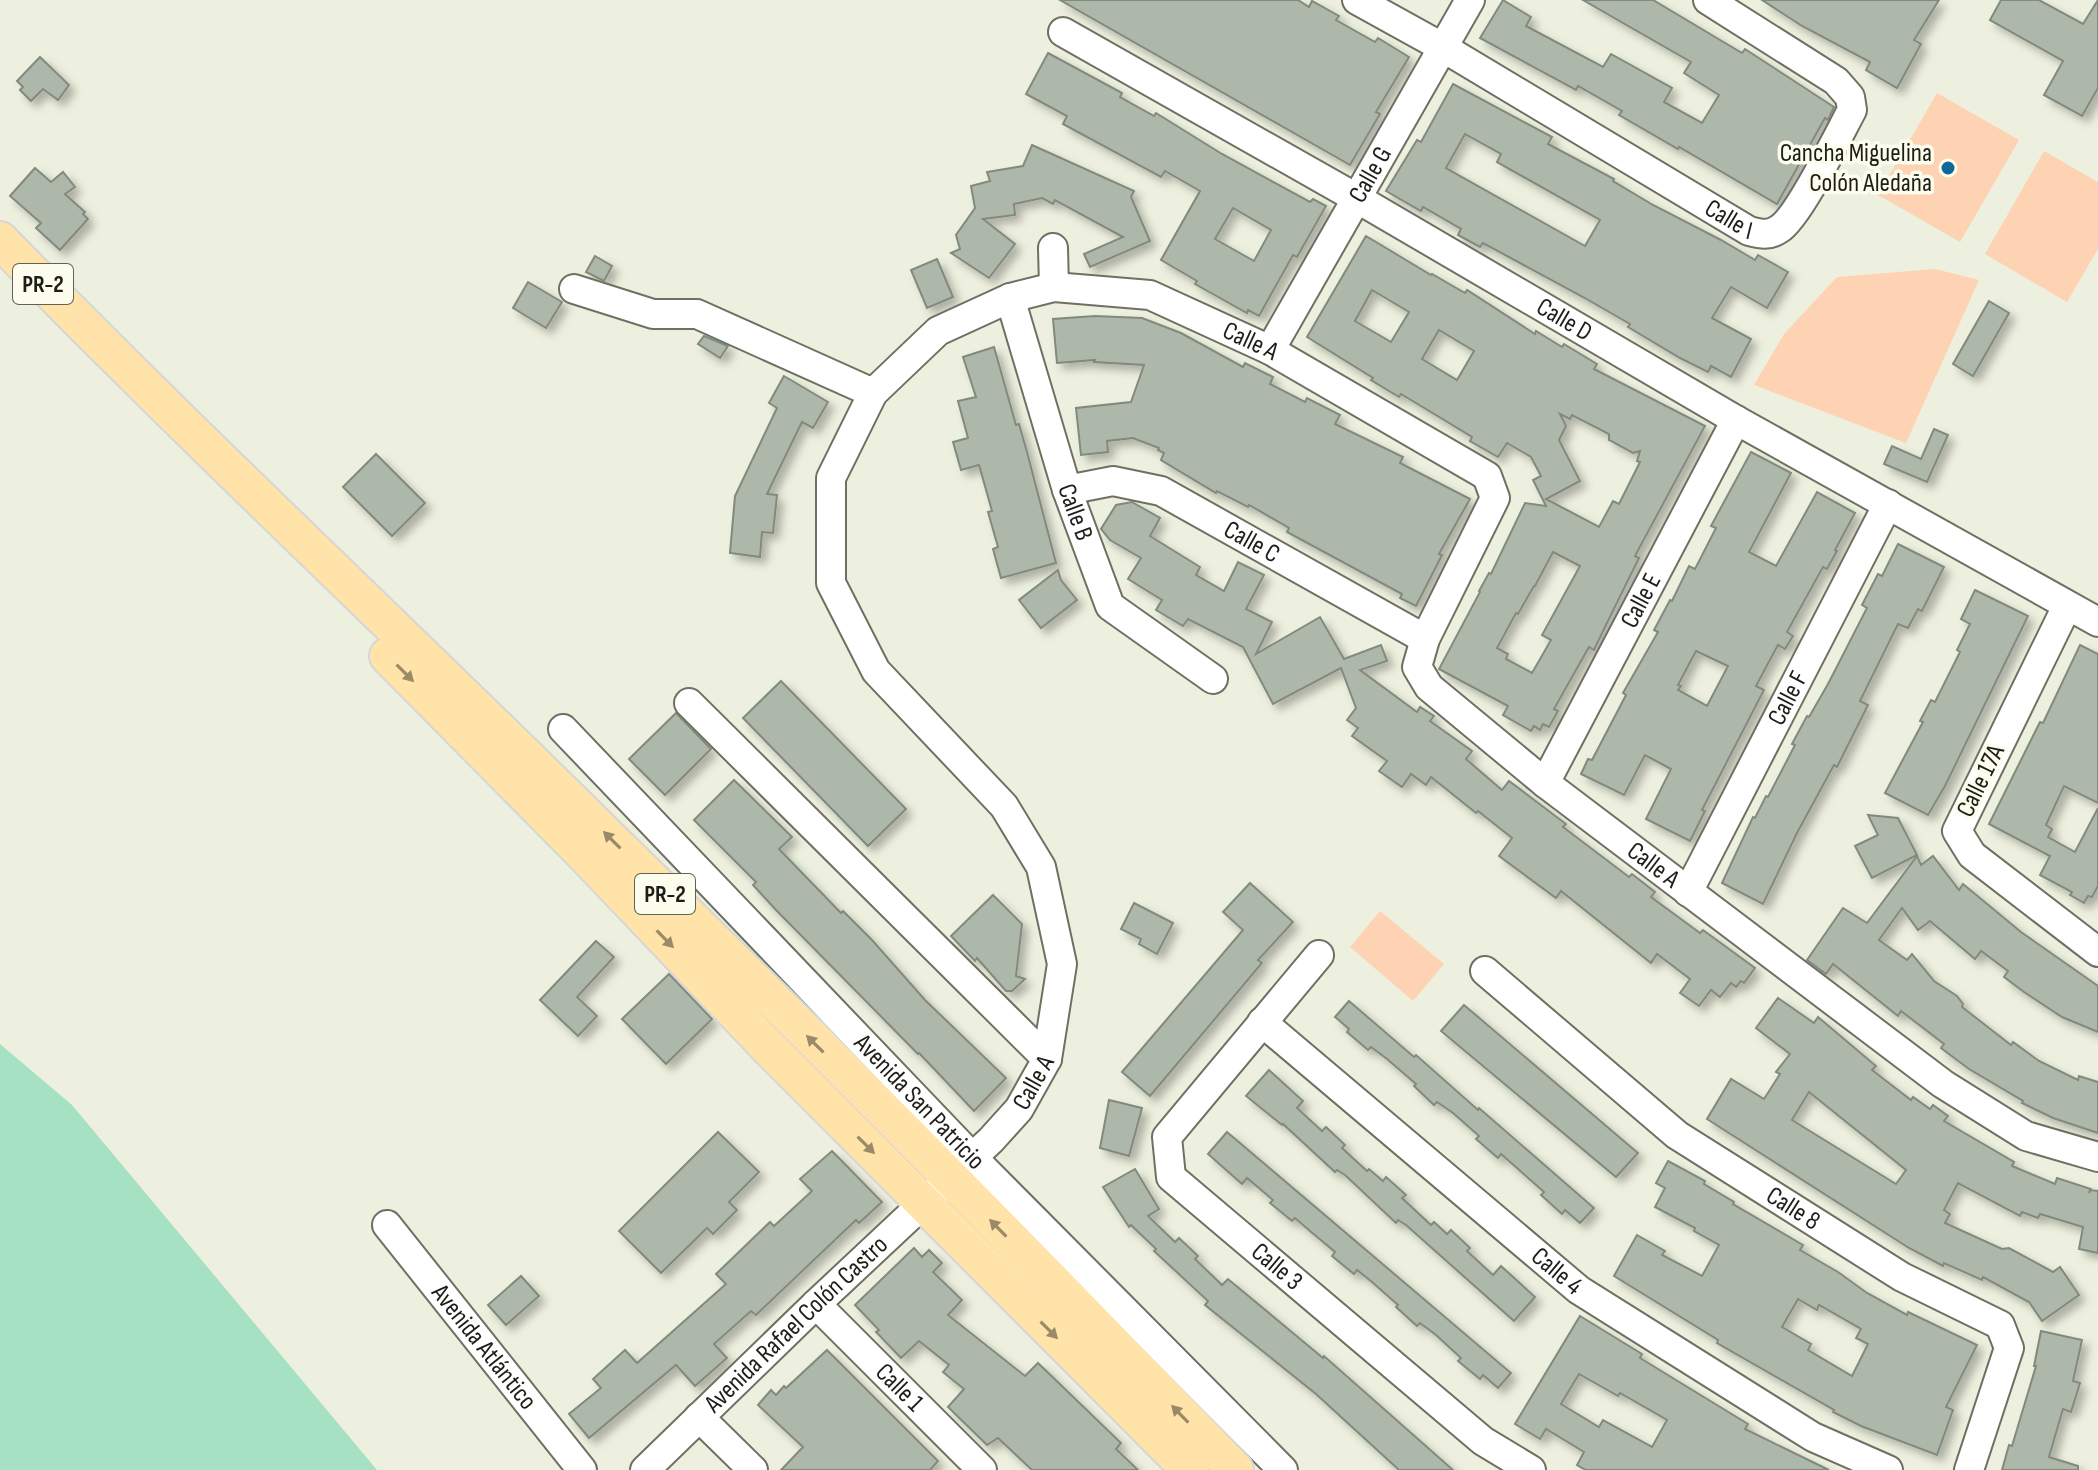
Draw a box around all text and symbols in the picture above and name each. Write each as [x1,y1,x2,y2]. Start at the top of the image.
place label: Cancha Miguelina Colón Aledaña [1780,138,1932,199]
street label: Calle G [1342,141,1398,208]
marker: Cancha Miguelina Colón Aledaña [1939,159,1957,177]
street label: Calle I [1699,193,1756,247]
road number: PR-2 [13,264,73,304]
street label: Calle D [1531,291,1598,348]
street label: Calle A [1218,315,1285,368]
street label: Calle B [1051,480,1100,545]
street label: Calle C [1218,514,1285,570]
street label: Calle E [1614,568,1668,633]
one-way arrow [395,663,414,682]
street label: Calle F [1761,666,1815,731]
street label: Calle 17A [1950,739,2012,822]
one-way arrow [603,831,622,850]
street label: Calle A [1621,835,1686,895]
road number: PR-2 [635,874,695,914]
one-way arrow [656,929,674,948]
street label: Avenida San Patricio [847,1027,991,1176]
one-way arrow [806,1035,825,1054]
street label: Calle A [1006,1049,1062,1115]
one-way arrow [856,1135,875,1154]
street label: Calle 8 [1761,1180,1826,1237]
one-way arrow [989,1219,1008,1238]
street label: Avenida Rafael Colón Castro [697,1229,894,1420]
street label: Calle 3 [1245,1236,1309,1297]
street label: Calle 4 [1525,1241,1589,1302]
street label: Avenida Atlántico [424,1277,543,1416]
one-way arrow [1039,1320,1057,1339]
street label: Calle 1 [869,1357,930,1418]
one-way arrow [1171,1405,1190,1424]

